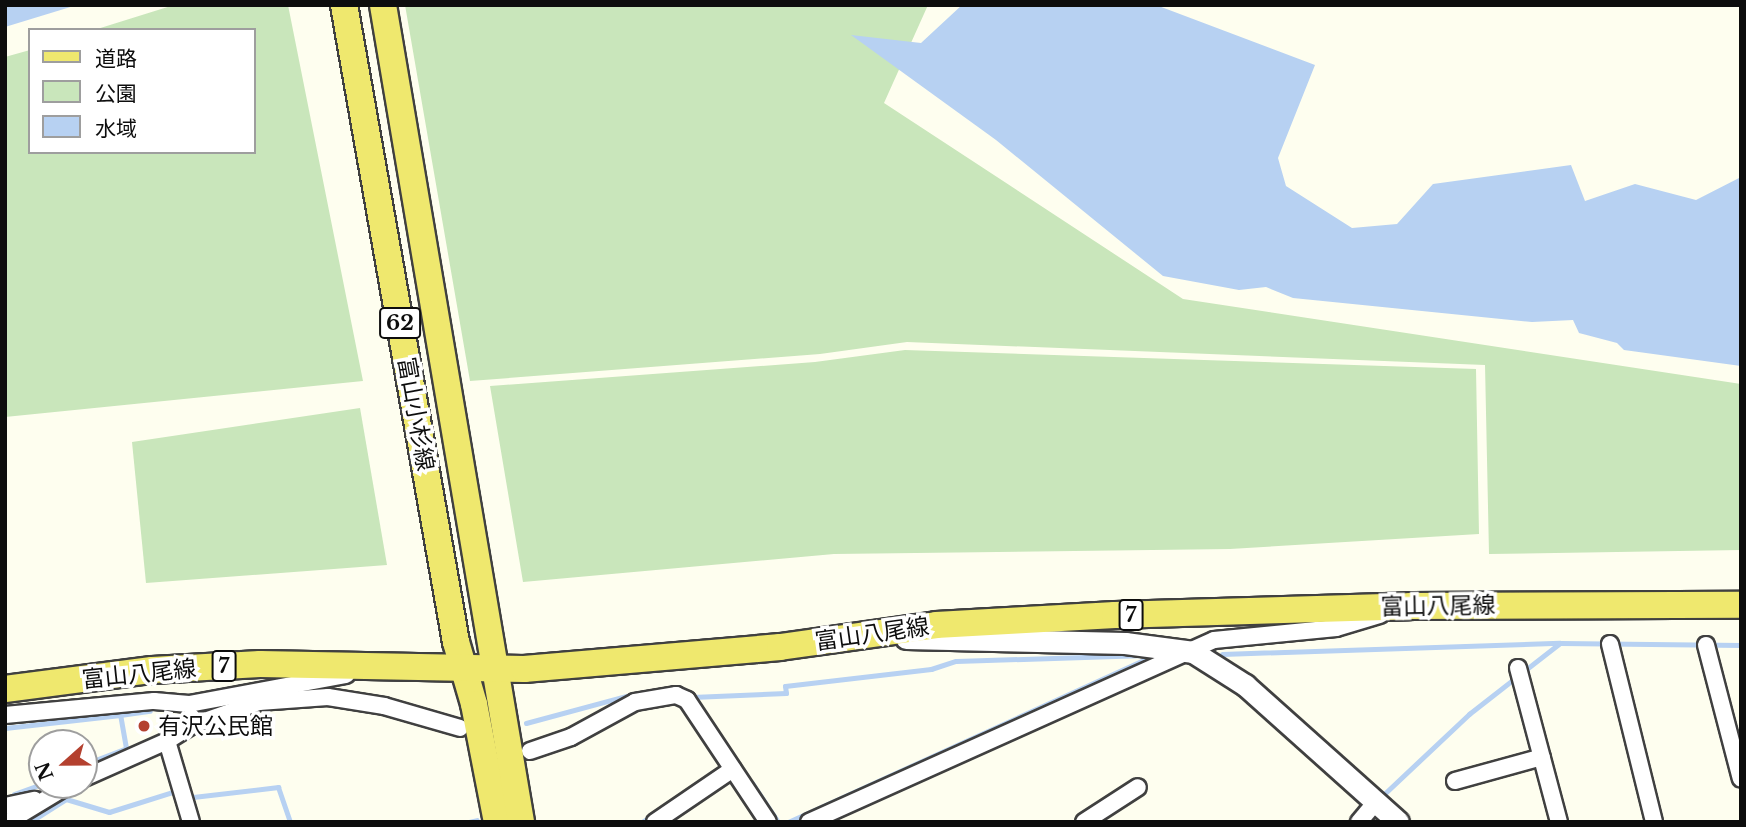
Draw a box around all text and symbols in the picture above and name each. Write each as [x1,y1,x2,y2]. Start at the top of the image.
legend [28,28,256,154]
text: 道路 [95,46,137,72]
text: 公園 [95,81,137,107]
text: 水域 [95,116,137,142]
road number: 62 [379,306,421,340]
street label: 富山小杉線 [392,355,440,473]
street label: 富山八尾線 [1380,591,1496,621]
road number: 7 [1117,598,1145,632]
street label: 富山八尾線 [813,612,931,656]
road number: 7 [210,648,238,684]
street label: 富山八尾線 [80,654,198,694]
place label: 有沢公民館 [158,712,273,740]
marker: 有沢公民館 [136,718,152,734]
north arrow [28,729,98,799]
text: N [31,759,59,783]

